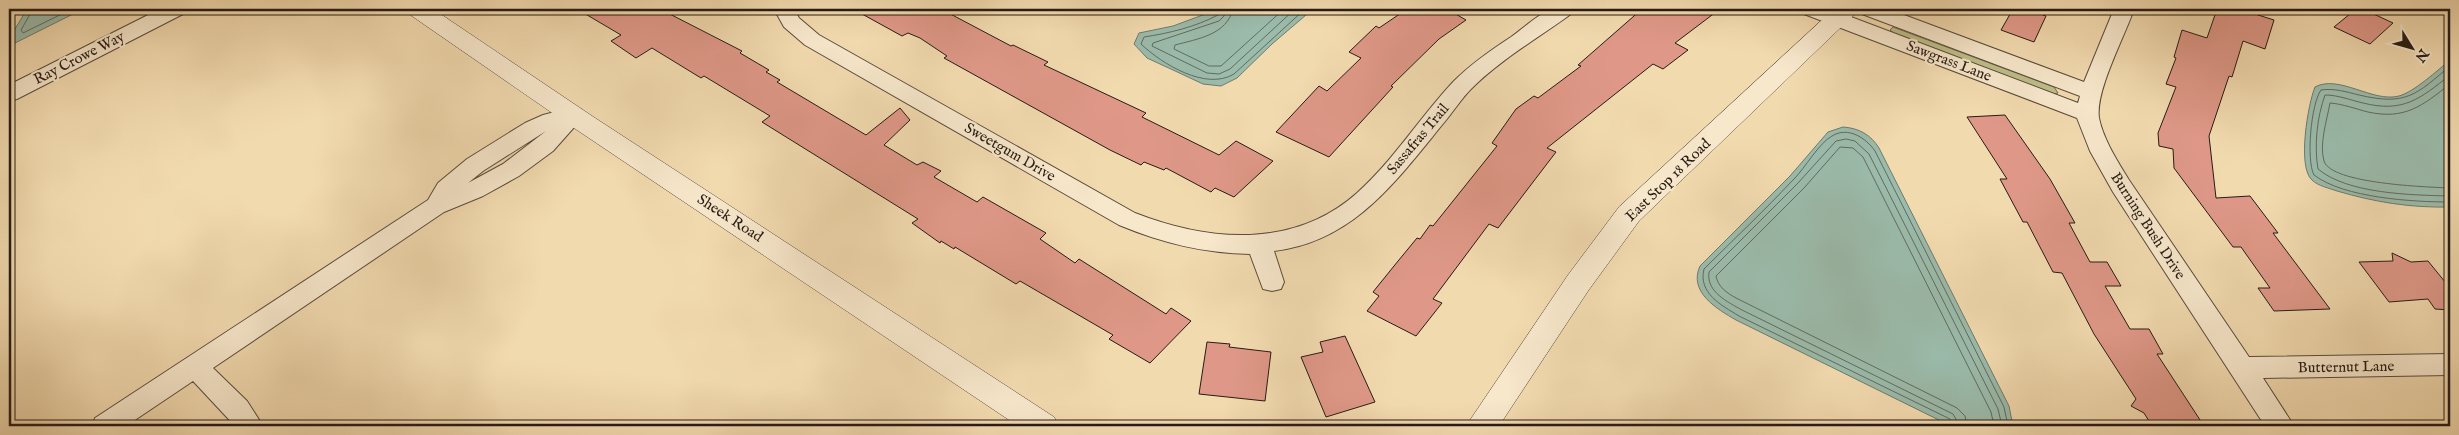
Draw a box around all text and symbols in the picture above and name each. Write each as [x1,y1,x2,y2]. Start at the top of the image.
north arrow [2386,22,2436,72]
street label: Ray Crowe Way [30,27,128,89]
street label: Sawgrass Lane [1904,36,1994,86]
text: N [2411,44,2433,65]
street label: Sassafras Trail [1383,99,1454,178]
street label: Sweetgum Drive [961,118,1059,186]
street label: East Stop 18 Road [1621,134,1715,226]
street label: Burning Bush Drive [2106,169,2190,283]
street label: Sheek Road [694,190,767,247]
street label: Butternut Lane [2298,357,2395,377]

